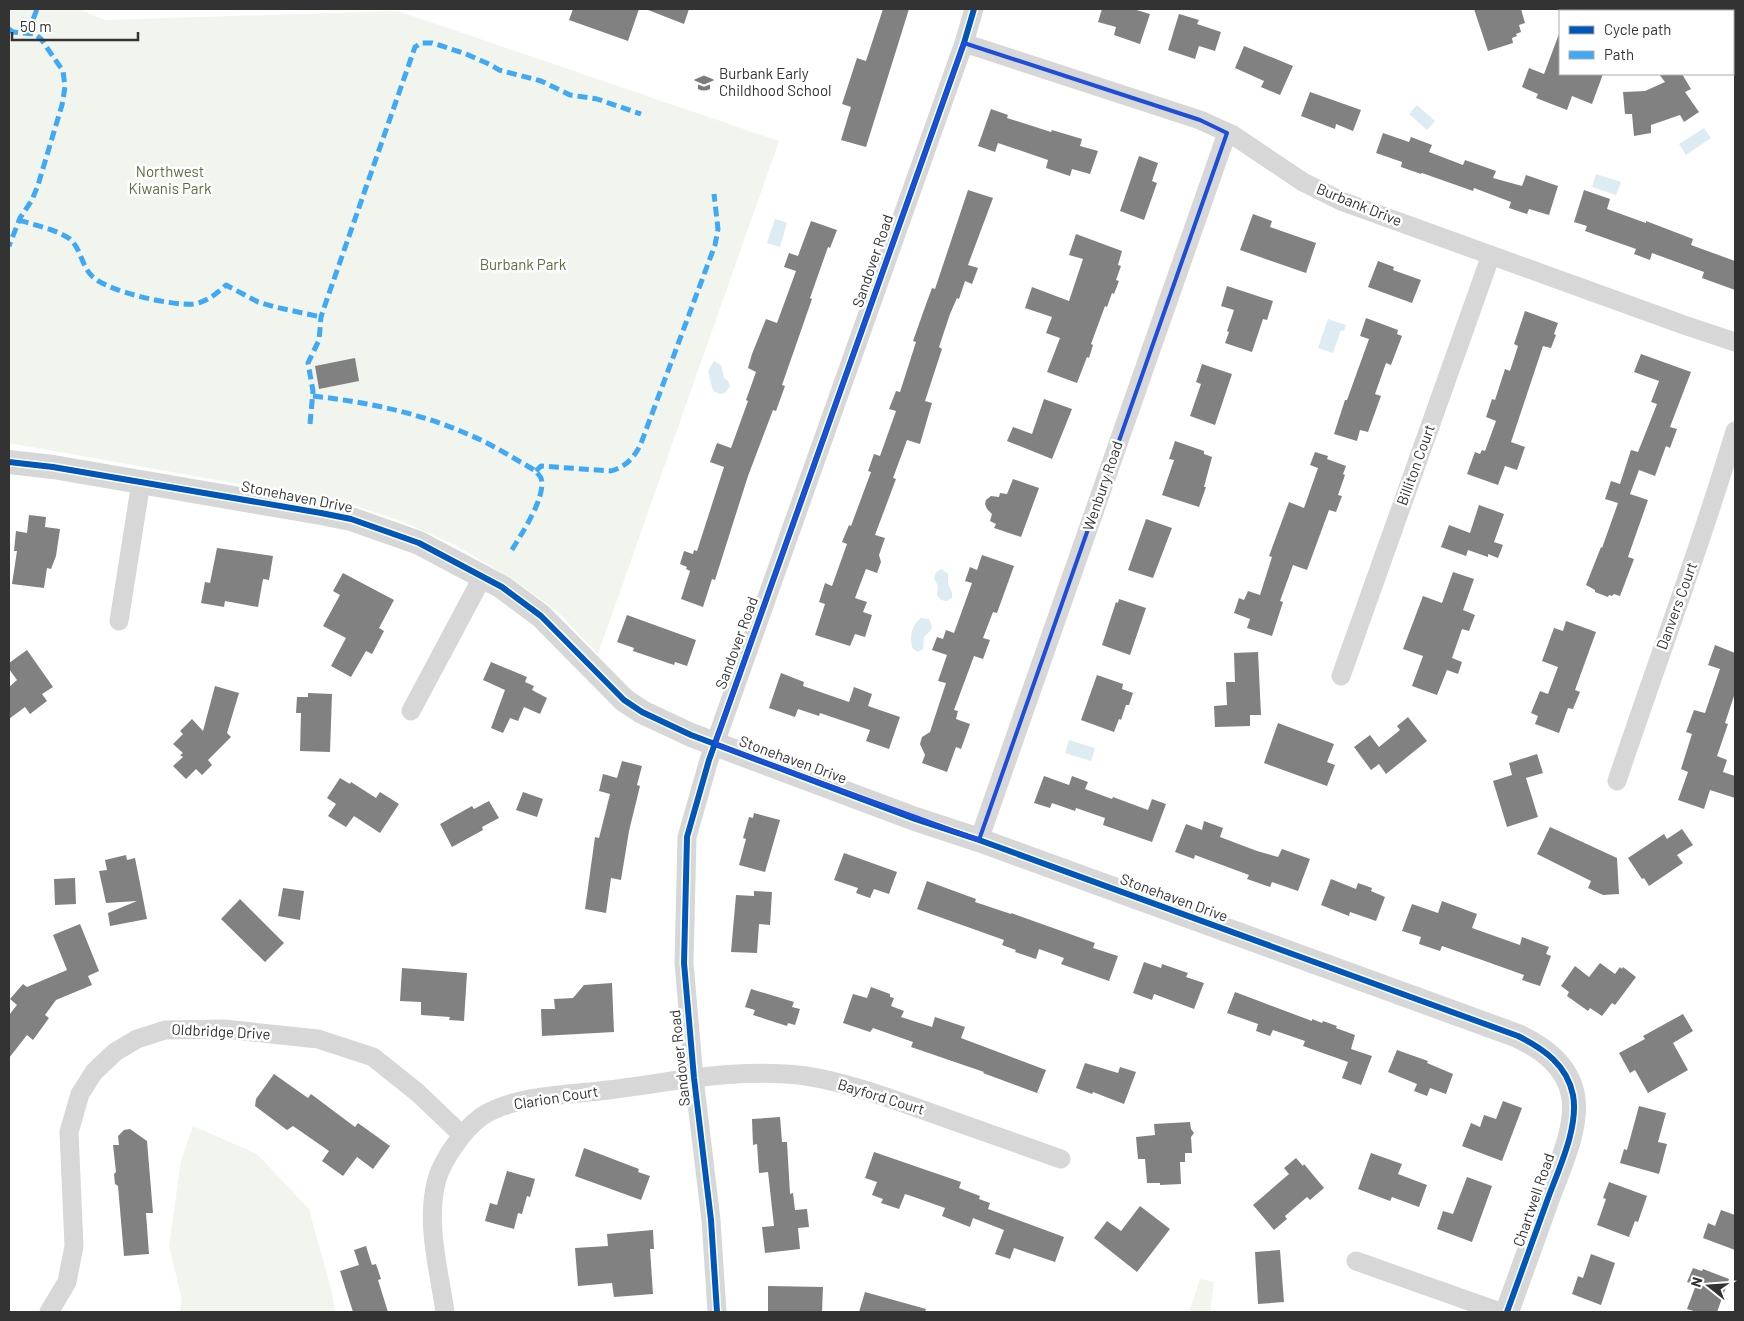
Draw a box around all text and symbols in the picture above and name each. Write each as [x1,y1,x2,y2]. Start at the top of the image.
scale bar [12,10,139,42]
legend [1559,10,1734,75]
text: 50 m [20,17,52,35]
text: Cycle path [1604,20,1671,38]
text: Path [1604,45,1634,63]
place label: Burbank Early Childhood School [719,64,832,99]
school or university icon: Burbank Early Childhood School [693,72,715,94]
park label: Northwest Kiwanis Park [129,162,212,197]
street label: Burbank Drive [1314,179,1405,229]
street label: Sandover Road [848,212,896,309]
park label: Burbank Park [480,255,567,273]
street label: Billiton Court [1392,422,1438,508]
street label: Wenbury Road [1078,438,1126,533]
street label: Stonehaven Drive [240,476,354,516]
street label: Danvers Court [1652,559,1700,652]
street label: Sandover Road [711,594,761,691]
street label: Stonehaven Drive [737,731,850,787]
street label: Stonehaven Drive [1118,869,1231,925]
street label: Sandover Road [665,1009,693,1107]
street label: Oldbridge Drive [171,1019,271,1043]
street label: Bayford Court [836,1074,927,1118]
street label: Clarion Court [512,1081,599,1113]
street label: Chartwell Road [1509,1151,1557,1249]
north arrow [1684,1261,1734,1311]
text: N [1687,1275,1706,1289]

